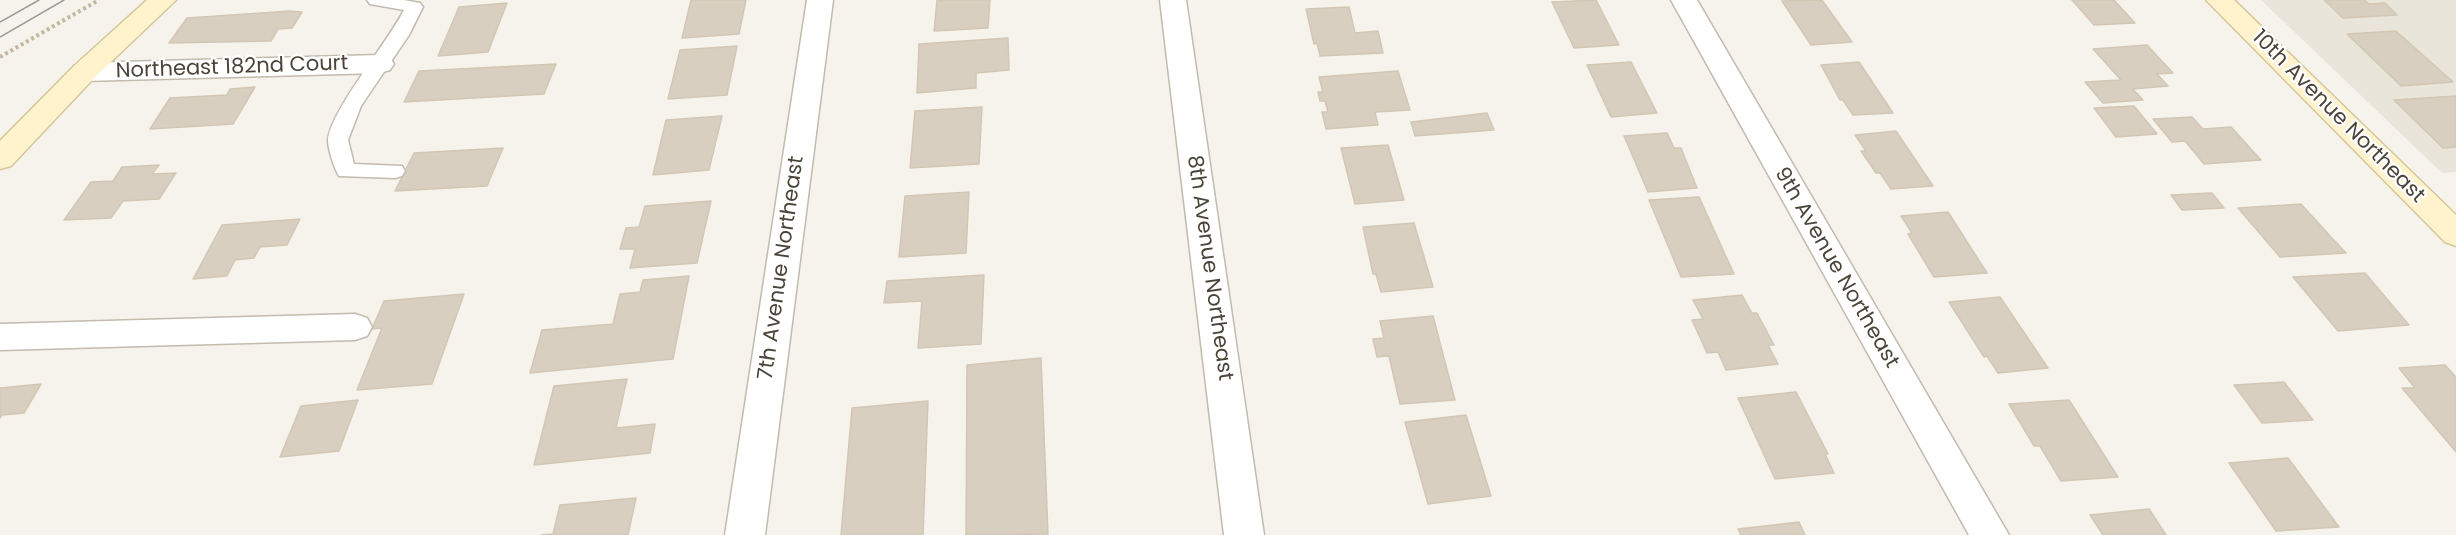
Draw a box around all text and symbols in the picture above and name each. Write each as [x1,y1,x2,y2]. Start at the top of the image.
street label: 10th Avenue Northeast [2246,25,2430,209]
street label: Northeast 182nd Court [115,51,349,85]
street label: 8th Avenue Northeast [1181,154,1237,382]
street label: 7th Avenue Northeast [754,155,810,381]
street label: 9th Avenue Northeast [1768,163,1904,373]

